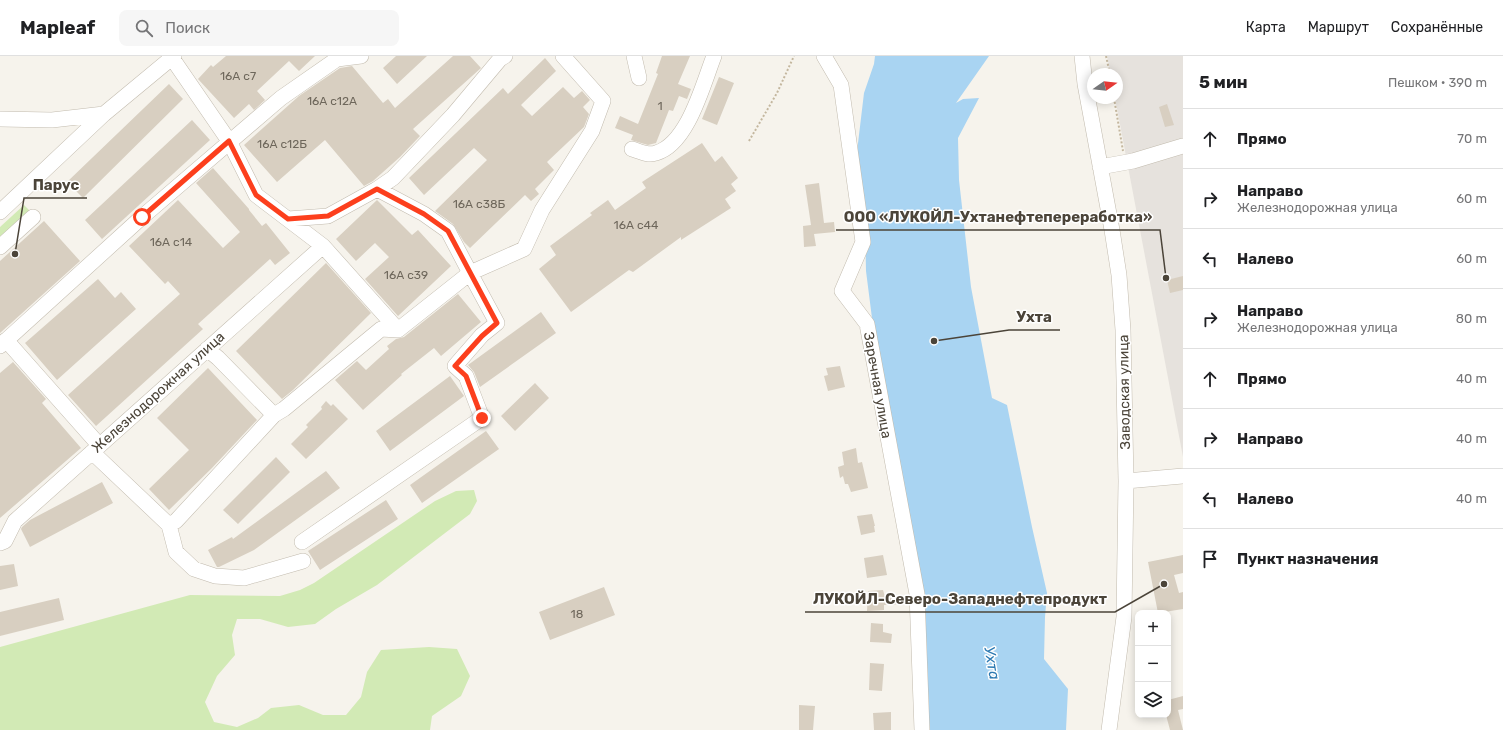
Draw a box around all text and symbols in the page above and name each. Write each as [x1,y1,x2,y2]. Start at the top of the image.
search box [119,10,399,46]
text: Mapleaf [20,16,95,39]
icon: search [133,17,155,39]
text: Поиск [165,19,210,37]
text: Карта [1246,19,1286,36]
text: Маршрут [1308,19,1369,36]
text: Сохранённые [1391,19,1483,36]
north arrow [1087,68,1123,104]
house number: 16А с7 [220,69,256,83]
text: 5 мин [1199,72,1248,92]
text: Пешком · 390 m [1388,75,1487,90]
house number: 16А с12А [307,94,357,108]
house number: 1 [657,99,663,113]
icon: ahead [1199,128,1221,150]
text: Прямо [1237,130,1287,148]
text: 70 m [1457,131,1487,146]
house number: 16А с12Б [257,137,307,151]
callout: Парус [24,171,87,198]
text: Парус [33,176,79,194]
text: Направо [1237,182,1303,200]
icon: right [1199,188,1221,210]
text: 60 m [1456,191,1487,206]
house number: 16А с38Б [453,197,506,211]
text: Железнодорожная улица [1237,200,1398,215]
callout: ООО «ЛУКОЙЛ-Ухтанефтепереработка» [836,203,1160,230]
route start [133,208,151,226]
text: ООО «ЛУКОЙЛ-Ухтанефтепереработка» [844,208,1152,226]
house number: 16А с44 [614,218,659,232]
house number: 16А с14 [150,235,193,249]
icon: left [1199,248,1221,270]
text: Налево [1237,250,1294,268]
text: 60 m [1456,251,1487,266]
house number: 16А с39 [384,268,428,282]
text: Направо [1237,302,1303,320]
callout: Ухта [1009,303,1060,330]
text: Ухта [1016,308,1052,326]
icon: right [1199,308,1221,330]
text: 80 m [1456,311,1487,326]
text: Железнодорожная улица [1237,320,1398,335]
street label: Железнодорожная улица [88,328,228,457]
street label: Заречная улица [860,330,895,440]
street label: Заводская улица [1115,334,1134,450]
icon: ahead [1199,368,1221,390]
text: Прямо [1237,370,1287,388]
text: 40 m [1456,371,1487,386]
route end [473,409,491,427]
icon: right [1199,428,1221,450]
text: Направо [1237,430,1303,448]
text: 40 m [1456,431,1487,446]
icon: left [1199,488,1221,510]
text: Налево [1237,490,1294,508]
text: 40 m [1456,491,1487,506]
icon: arrive [1199,548,1221,570]
text: Пункт назначения [1237,550,1379,568]
callout: ЛУКОЙЛ-Северо-Западнефтепродукт [805,585,1115,612]
text: ЛУКОЙЛ-Северо-Западнефтепродукт [813,590,1108,608]
house number: 18 [571,607,583,621]
map controls [1135,610,1171,718]
button: + [1135,610,1171,646]
water label: Ухта [980,645,1004,681]
button: − [1135,646,1171,682]
button: layers [1135,682,1171,718]

